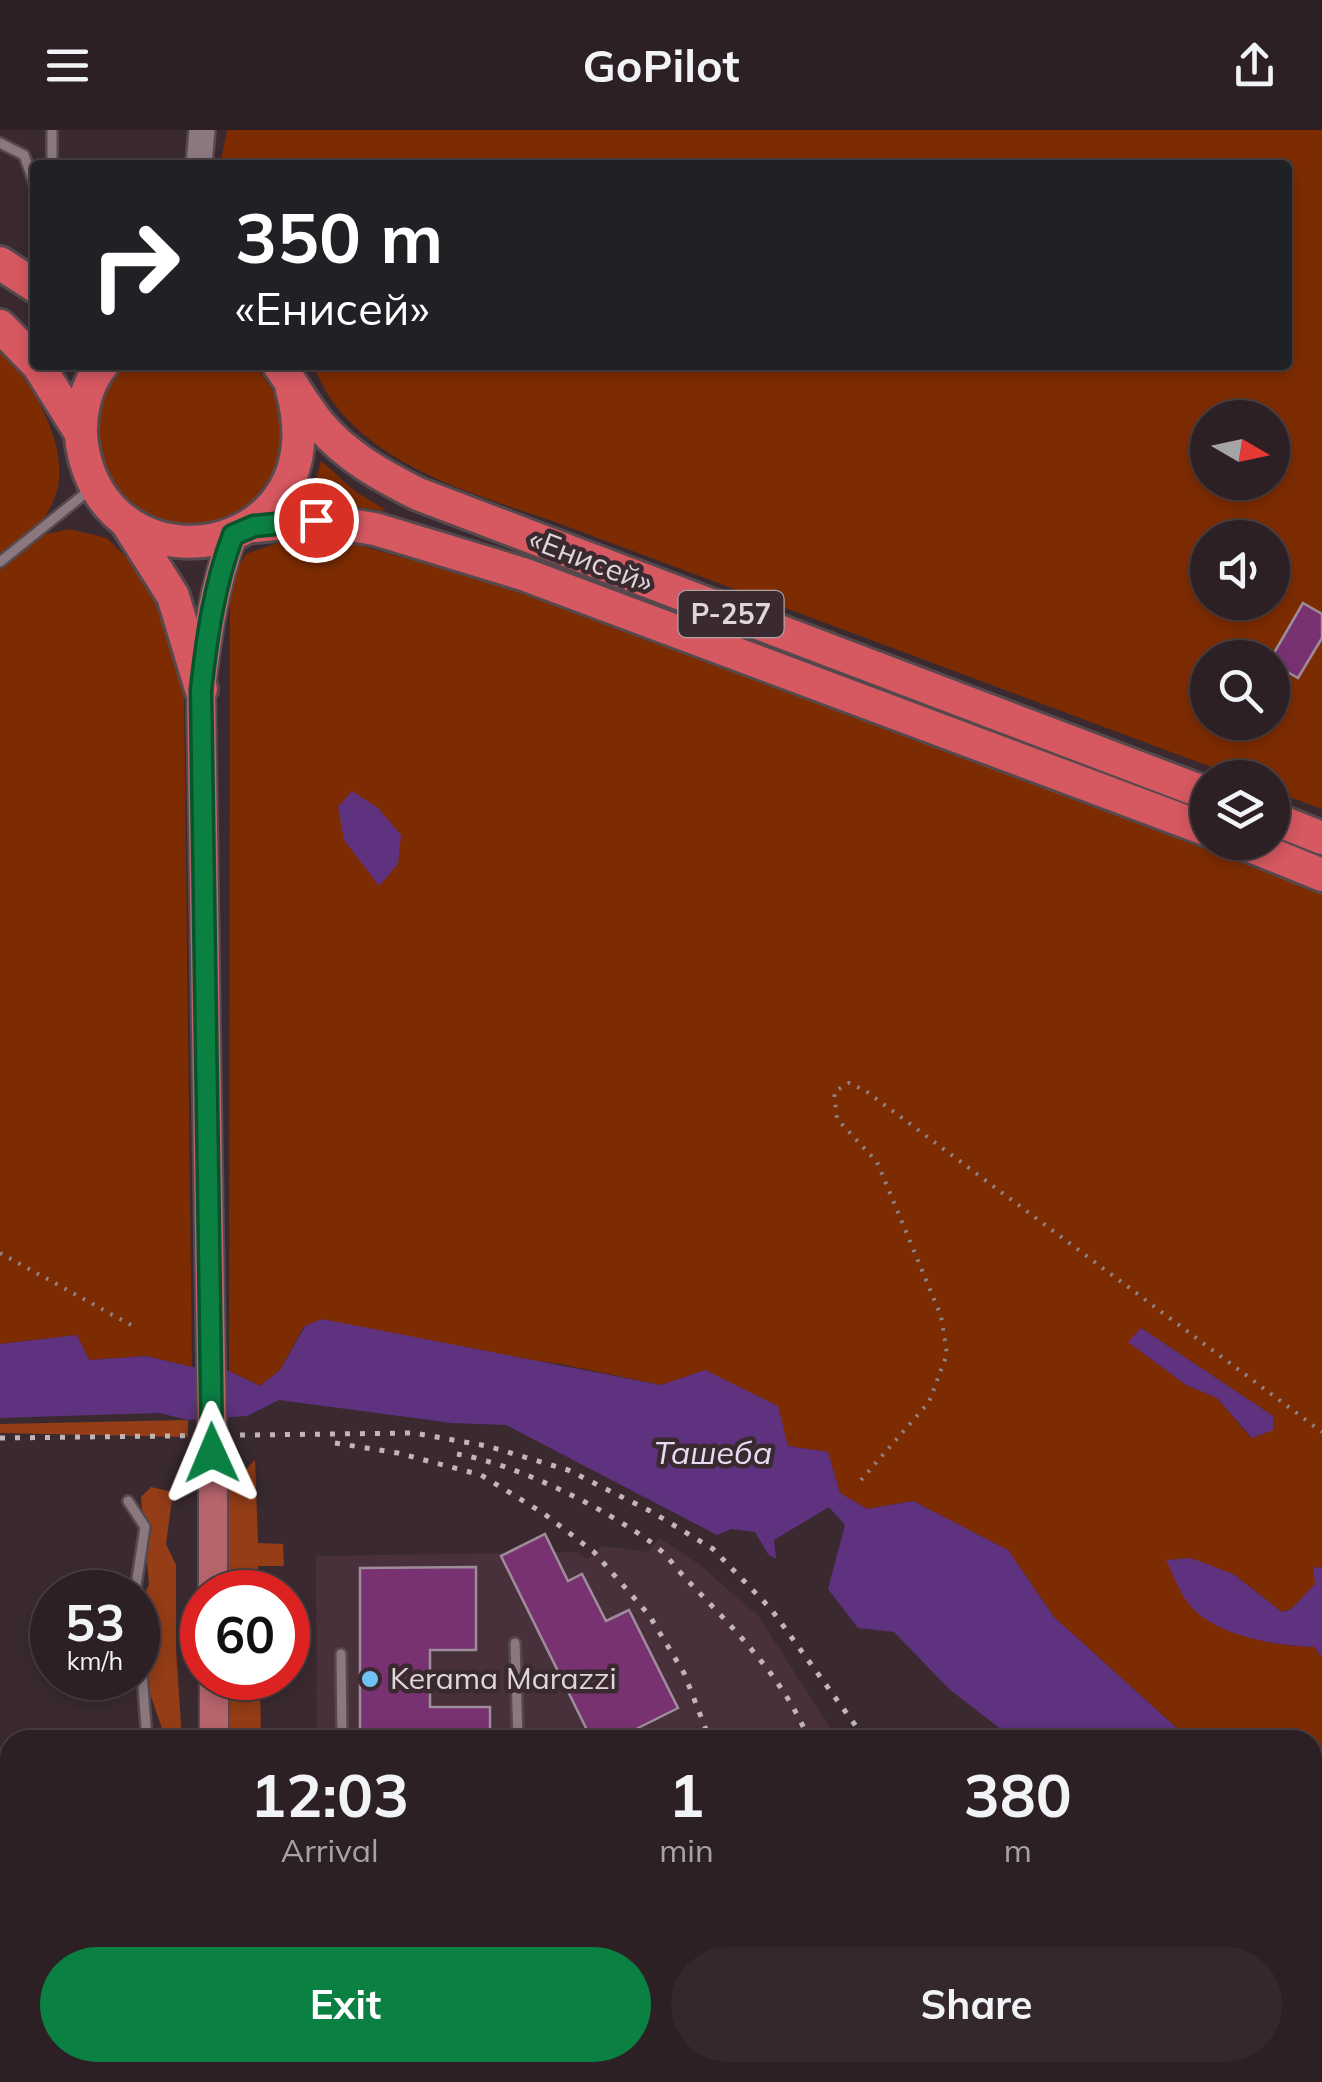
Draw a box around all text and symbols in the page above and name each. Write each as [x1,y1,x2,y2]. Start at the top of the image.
text: GoPilot [583,37,739,93]
icon: menu [40,38,95,93]
icon: share [1227,38,1282,93]
text: 350 m [235,193,443,281]
icon: right [70,200,200,330]
text: «Енисей» [235,280,430,336]
north arrow [1190,400,1290,500]
map controls [1190,400,1290,860]
pin [274,478,359,563]
icon: arrive [289,493,344,548]
street label: «Енисей» [524,519,659,601]
button: sound [1190,520,1290,620]
road number: Р-257 [678,591,784,637]
button: search [1190,640,1290,740]
button: layers [1190,760,1290,860]
position arrow [160,1401,264,1505]
water label: Ташеба [654,1432,772,1472]
speed limit sign: 60 [180,1570,310,1700]
text: 53 [65,1591,125,1654]
text: km/h [67,1645,123,1676]
place label: Kerama Marazzi [390,1659,617,1697]
marker: Kerama Marazzi [359,1668,381,1690]
text: 12:03 [250,1757,409,1832]
text: 1 [668,1757,704,1832]
text: 380 [964,1757,1072,1832]
text: Arrival [281,1830,379,1870]
text: min [659,1830,714,1870]
text: m [1004,1830,1032,1870]
button: Exit [40,1947,651,2062]
button: Share [671,1947,1282,2062]

